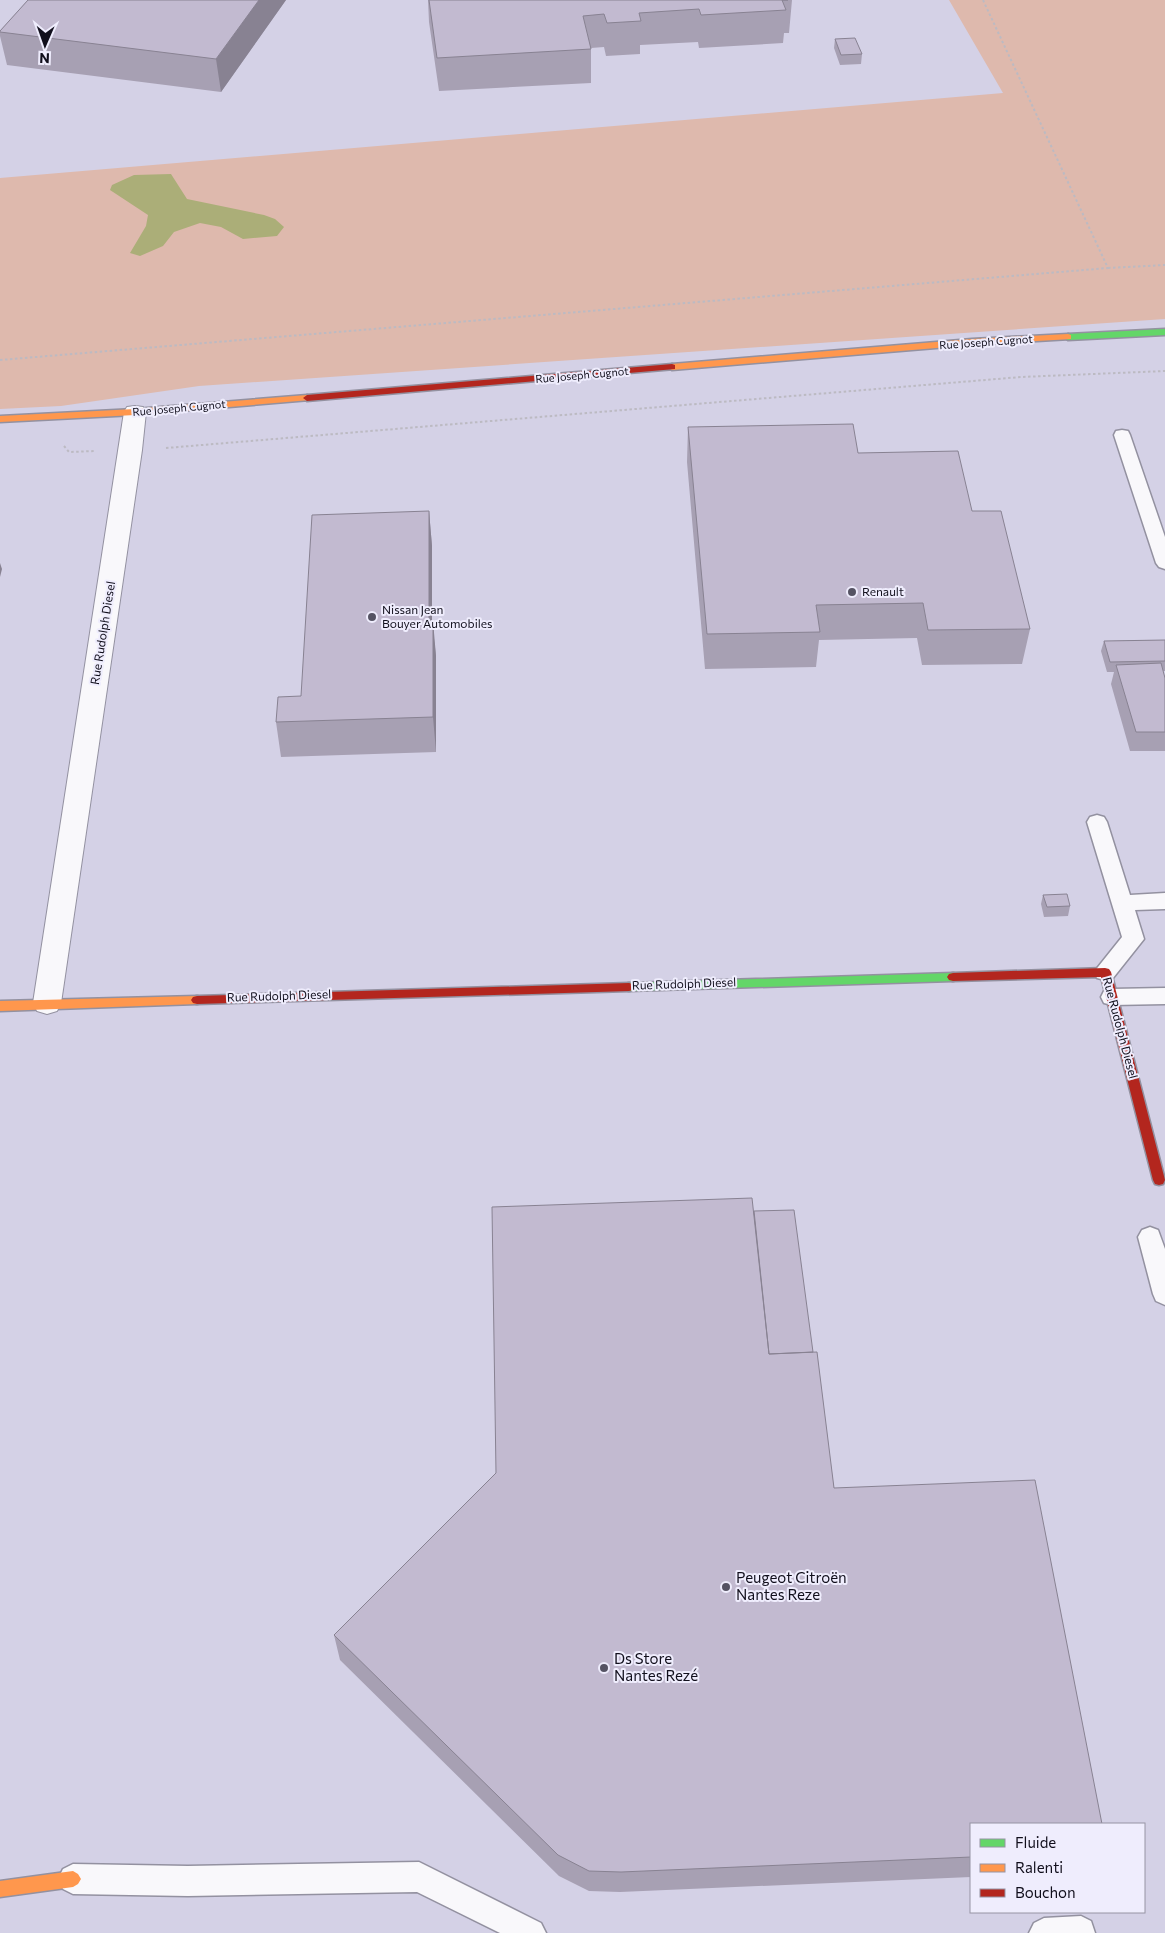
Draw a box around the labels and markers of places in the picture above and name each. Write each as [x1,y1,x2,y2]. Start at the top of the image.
place label: Renault [862,584,904,598]
marker: Renault [846,586,858,598]
place label: Nissan Jean Bouyer Automobiles [382,602,493,630]
marker: Nissan Jean Bouyer Automobiles [366,611,378,623]
place label: Peugeot Citroën Nantes Reze [736,1568,847,1603]
marker: Peugeot Citroën Nantes Reze [720,1581,732,1593]
place label: Ds Store Nantes Rezé [614,1649,698,1684]
marker: Ds Store Nantes Rezé [598,1662,610,1674]

